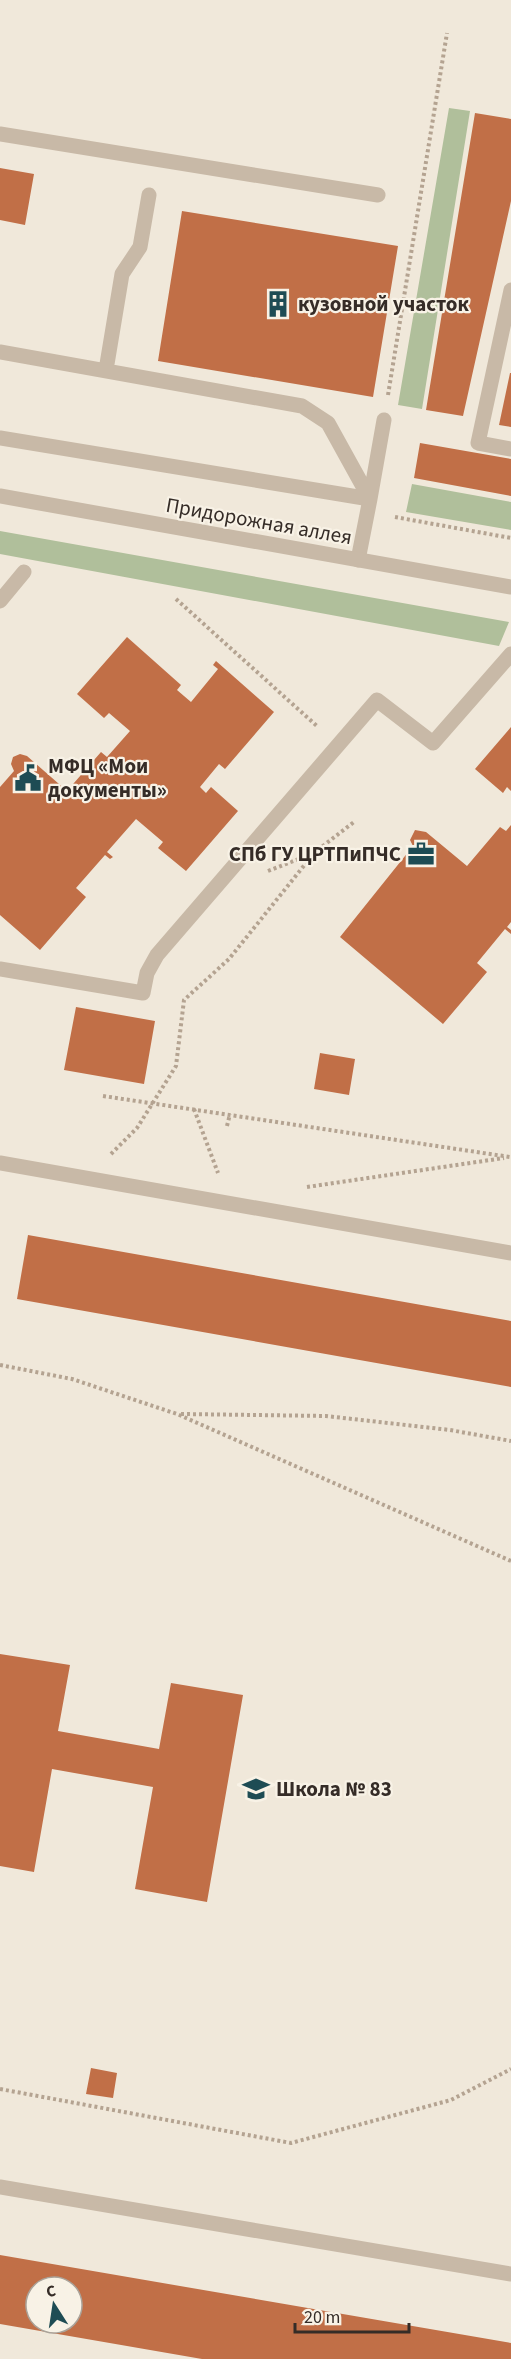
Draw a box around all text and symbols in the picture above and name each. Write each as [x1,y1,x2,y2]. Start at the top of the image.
building icon: кузовной участок [263,289,293,319]
place label: кузовной участок [298,289,470,319]
street label: Придорожная аллея [164,490,354,552]
place label: МФЦ «Мои документы» [48,751,167,805]
public building icon: МФЦ «Мои документы» [13,763,43,793]
place label: СПб ГУ ЦРТПиПЧС [229,839,401,869]
office icon: СПб ГУ ЦРТПиПЧС [406,839,436,869]
school or university icon: Школа № 83 [241,1774,271,1804]
place label: Школа № 83 [276,1774,392,1804]
north arrow [24,2275,84,2335]
text: С [44,2280,58,2303]
scale bar [295,2296,409,2334]
text: 20 m [304,2305,340,2330]

